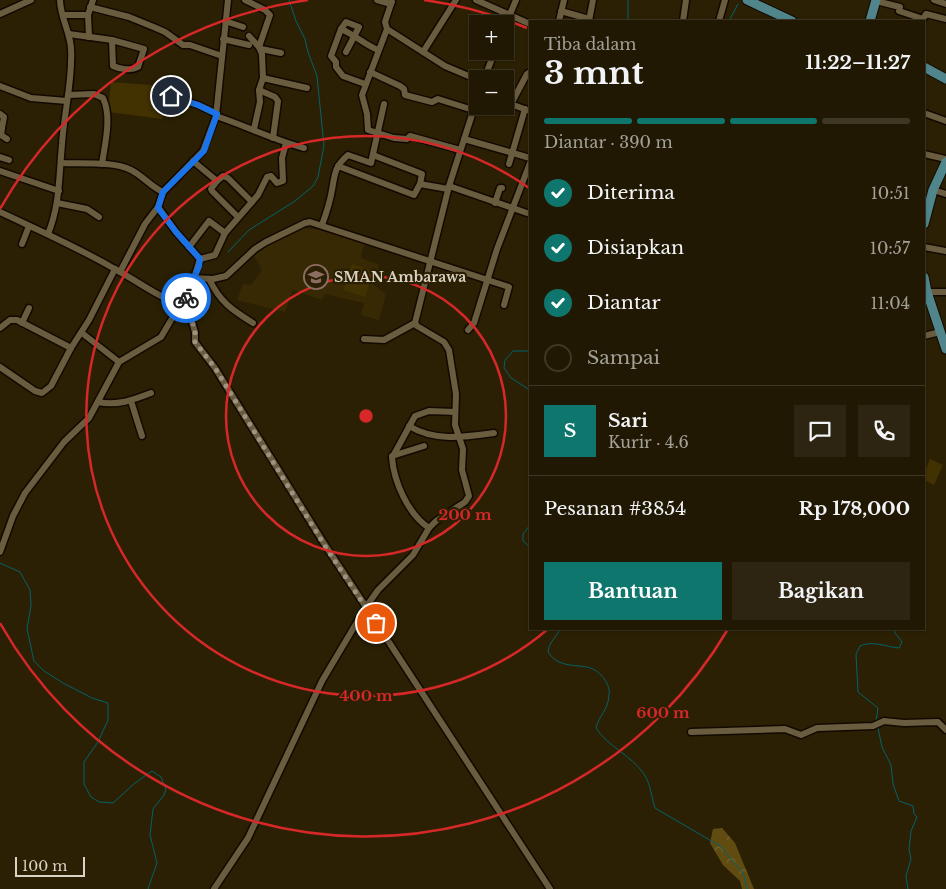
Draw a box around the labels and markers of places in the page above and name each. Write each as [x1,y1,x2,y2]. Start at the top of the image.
pin [150,75,192,117]
school or university icon: SMAN Ambarawa [303,264,329,290]
place label: SMAN Ambarawa [334,268,466,286]
centre of rings [357,407,375,425]
pin [355,602,397,644]

